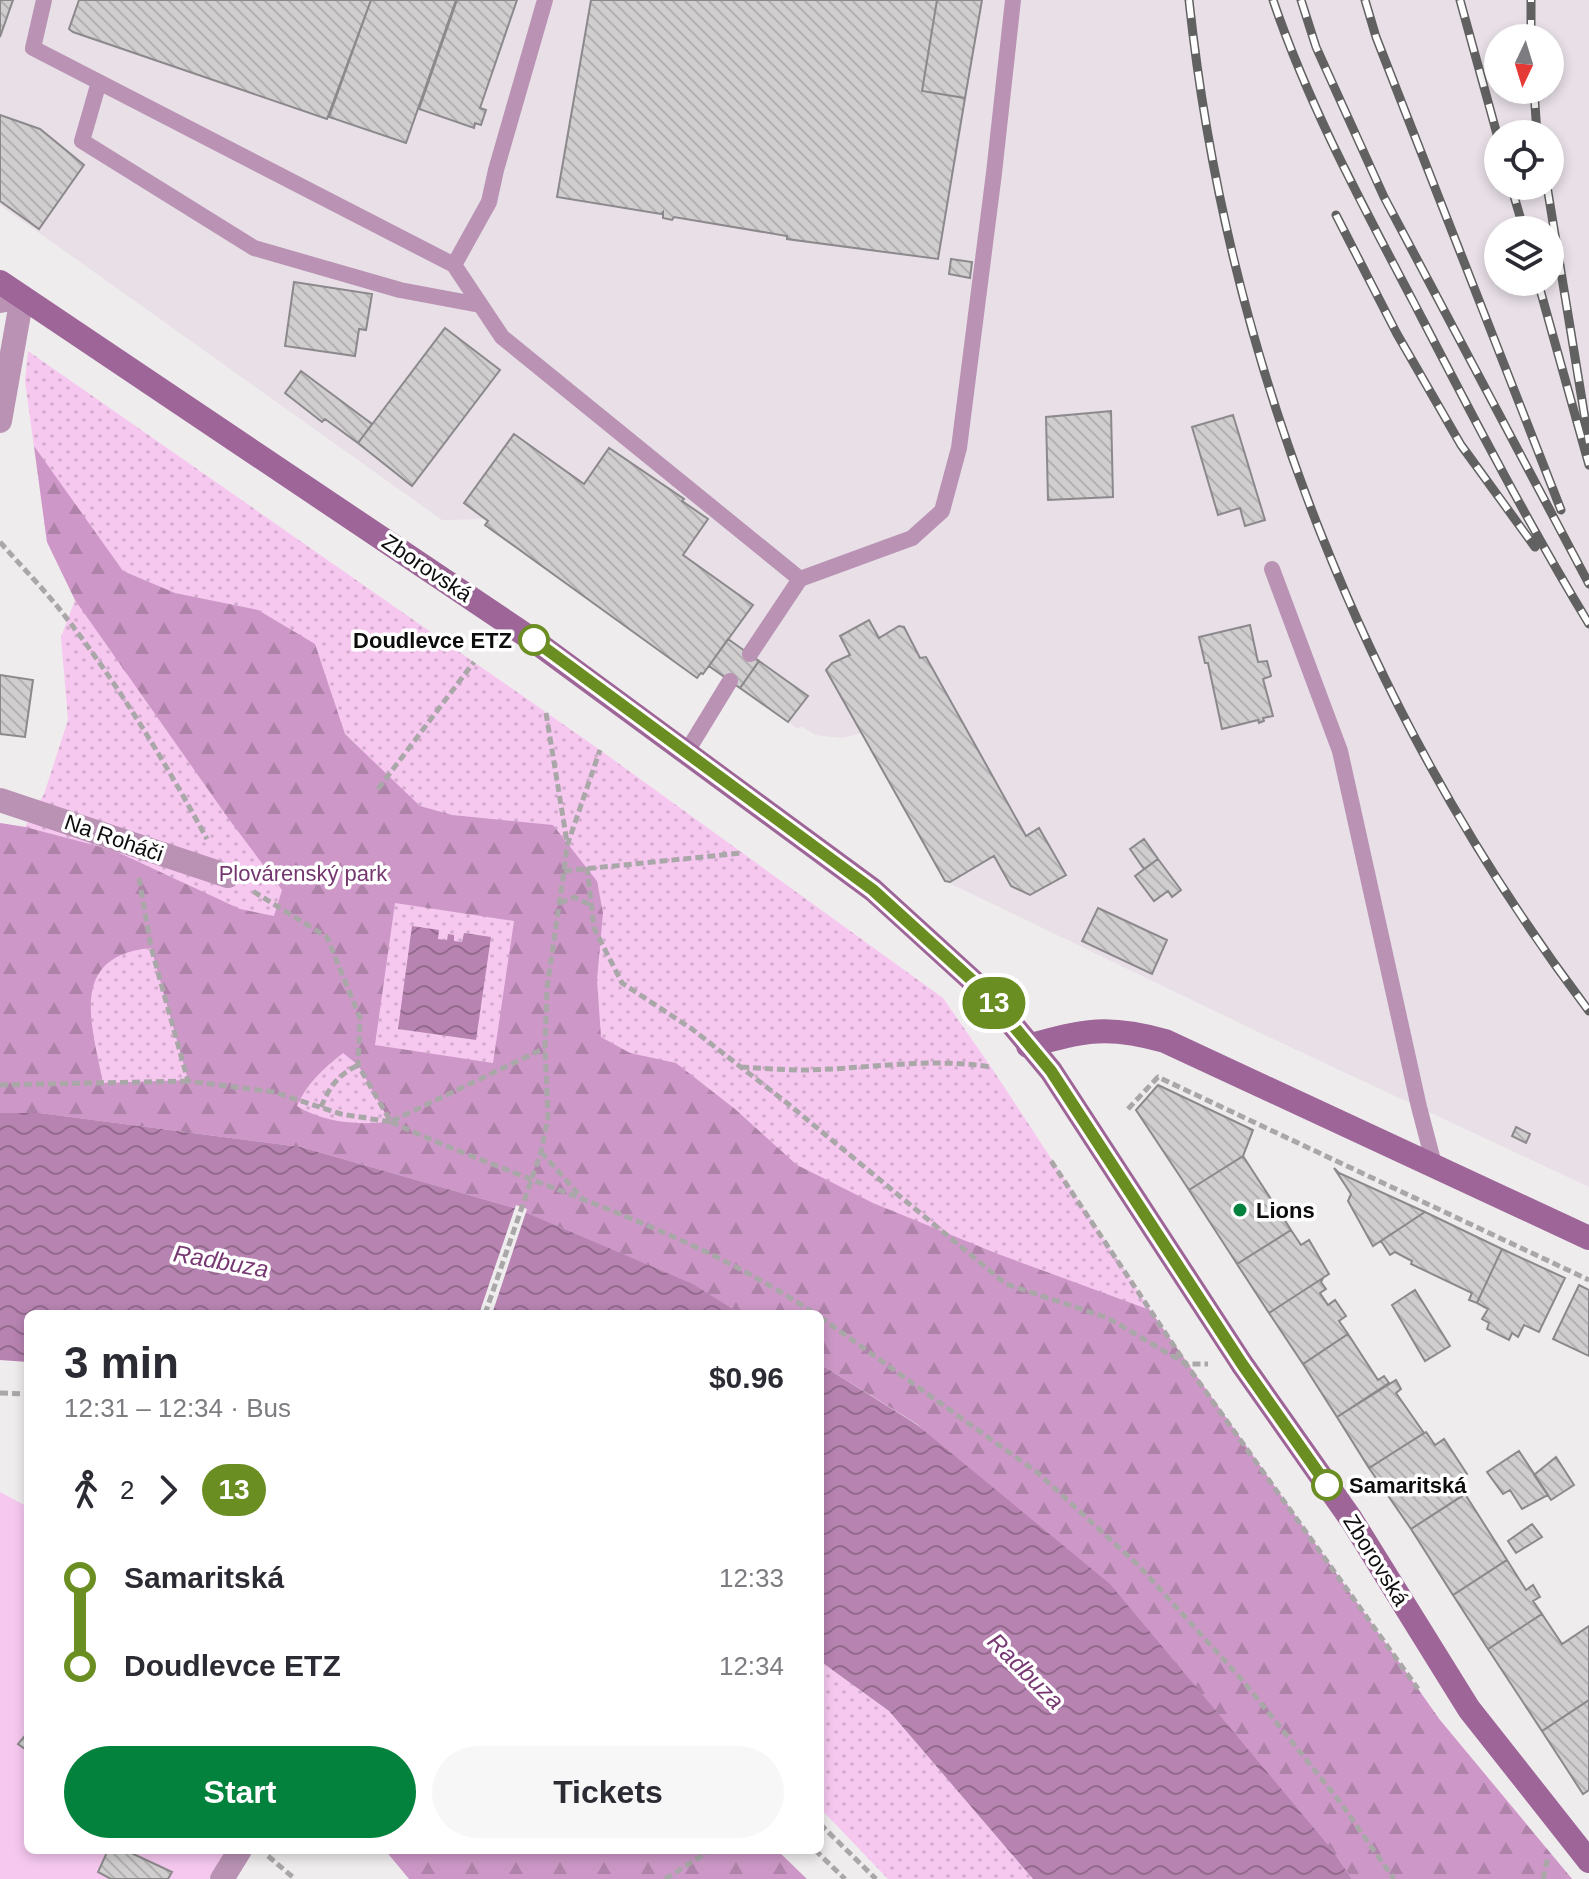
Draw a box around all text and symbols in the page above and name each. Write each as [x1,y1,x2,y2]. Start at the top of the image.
north arrow [1484,24,1564,104]
map controls [1484,24,1564,296]
button: locate [1484,120,1564,200]
button: layers [1484,216,1564,296]
street label: Zborovská [377,529,477,608]
marker: Doudlevce ETZ [519,625,549,655]
place label: Doudlevce ETZ [353,628,512,653]
street label: Na Roháči [61,809,167,867]
park label: Plovárenský park [219,861,388,886]
line badge: 13 [958,977,1030,1029]
text: 13 [978,987,1010,1018]
place label: Lions [1256,1198,1315,1223]
marker: Lions [1231,1201,1249,1219]
water label: Radbuza [171,1239,271,1283]
text: 3 min [64,1338,179,1387]
text: $0.96 [709,1361,784,1394]
text: 12:31 – 12:34 · Bus [64,1393,291,1423]
icon: walk [64,1468,108,1512]
icon: forward [146,1468,190,1512]
marker: Samaritská [1312,1470,1342,1500]
place label: Samaritská [1349,1473,1467,1498]
text: 13 [218,1474,250,1505]
text: 2 [120,1475,134,1505]
street label: Zborovská [1338,1510,1414,1611]
text: Samaritská [124,1561,284,1594]
text: 12:33 [719,1563,784,1593]
water label: Radbuza [982,1627,1070,1715]
text: Doudlevce ETZ [124,1649,341,1682]
text: 12:34 [719,1651,784,1681]
button: Start [64,1746,416,1838]
button: Tickets [432,1746,784,1838]

